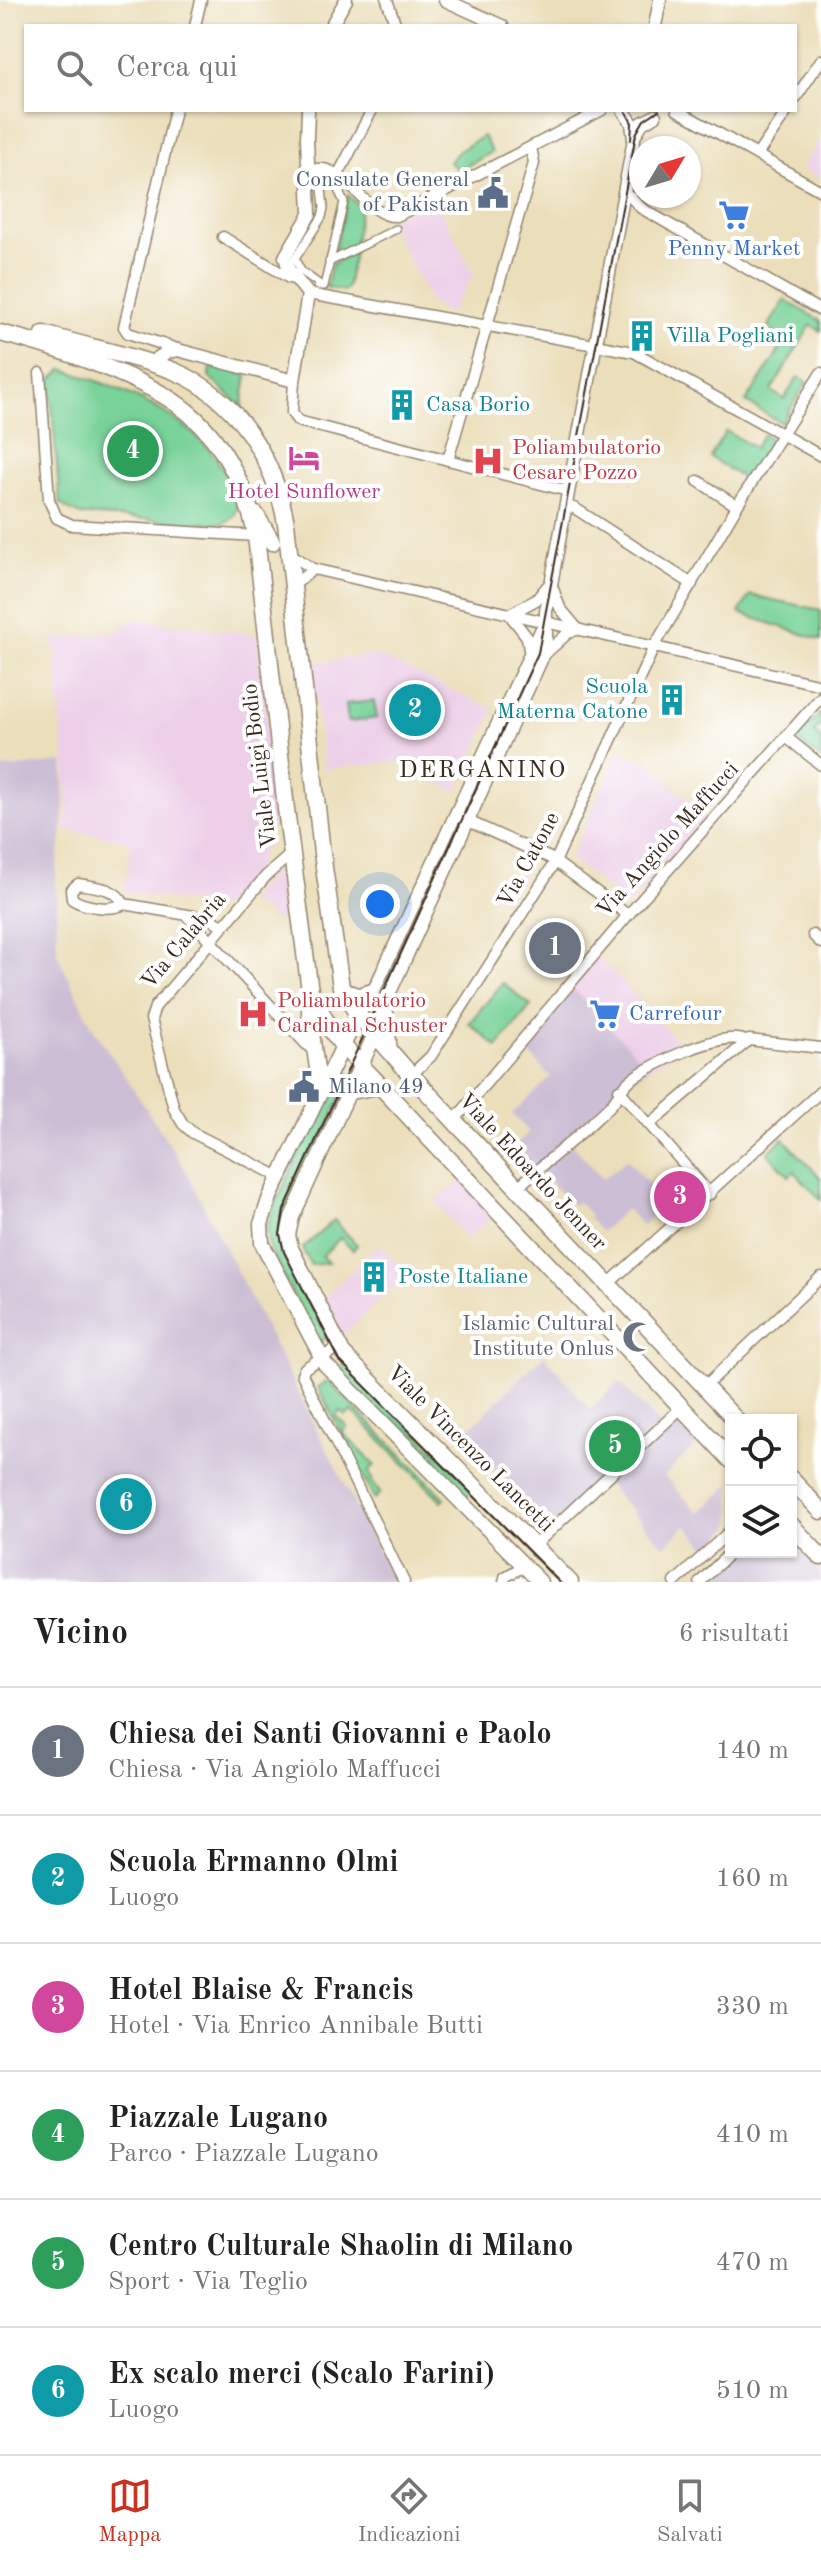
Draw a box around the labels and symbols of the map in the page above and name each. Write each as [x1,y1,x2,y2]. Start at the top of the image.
north arrow [629,136,701,208]
place label: Consulate General of Pakistan [296,169,469,216]
public building icon: Consulate General of Pakistan [476,176,510,210]
supermarket icon: Penny Market [717,198,751,232]
place label: Penny Market [667,238,801,260]
building icon: Villa Pogliani [625,319,659,353]
place label: Villa Pogliani [666,325,794,347]
building icon: Casa Borio [385,388,419,422]
place label: Casa Borio [426,394,530,416]
pin: 4 [107,421,159,481]
place label: Poliambulatorio Cesare Pozzo [512,437,661,484]
hotel icon: Hotel Sunflower [287,441,321,475]
hospital icon: Poliambulatorio Cesare Pozzo [471,444,505,478]
place label: Hotel Sunflower [228,481,380,503]
place label: Scuola Materna Catone [497,676,648,723]
pin: 2 [389,680,441,740]
street label: Viale Luigi Bodio [239,682,281,850]
building icon: Scuola Materna Catone [655,683,689,717]
street label: Via Angiolo Maffucci [593,758,743,922]
district label: DERGANINO [399,759,567,783]
street label: Via Catone [494,809,564,911]
your location [360,884,400,924]
street label: Via Calabria [137,888,231,993]
pin: 1 [529,918,581,978]
place label: Poliambulatorio Cardinal Schuster [277,990,447,1037]
hospital icon: Poliambulatorio Cardinal Schuster [236,997,270,1031]
supermarket icon: Carrefour [588,997,622,1031]
place label: Carrefour [629,1003,722,1025]
public building icon: Milano 49 [287,1070,321,1104]
place label: Milano 49 [328,1076,424,1098]
street label: Viale Edoardo Jenner [454,1089,610,1255]
pin: 3 [654,1167,706,1227]
building icon: Poste Italiane [357,1260,391,1294]
place label: Poste Italiane [398,1266,528,1288]
place label: Islamic Cultural Institute Onlus [462,1313,614,1360]
mosque icon: Islamic Cultural Institute Onlus [621,1320,655,1354]
street label: Viale Vincenzo Lancetti [382,1361,558,1537]
pin: 5 [589,1416,641,1476]
pin: 6 [100,1474,152,1534]

